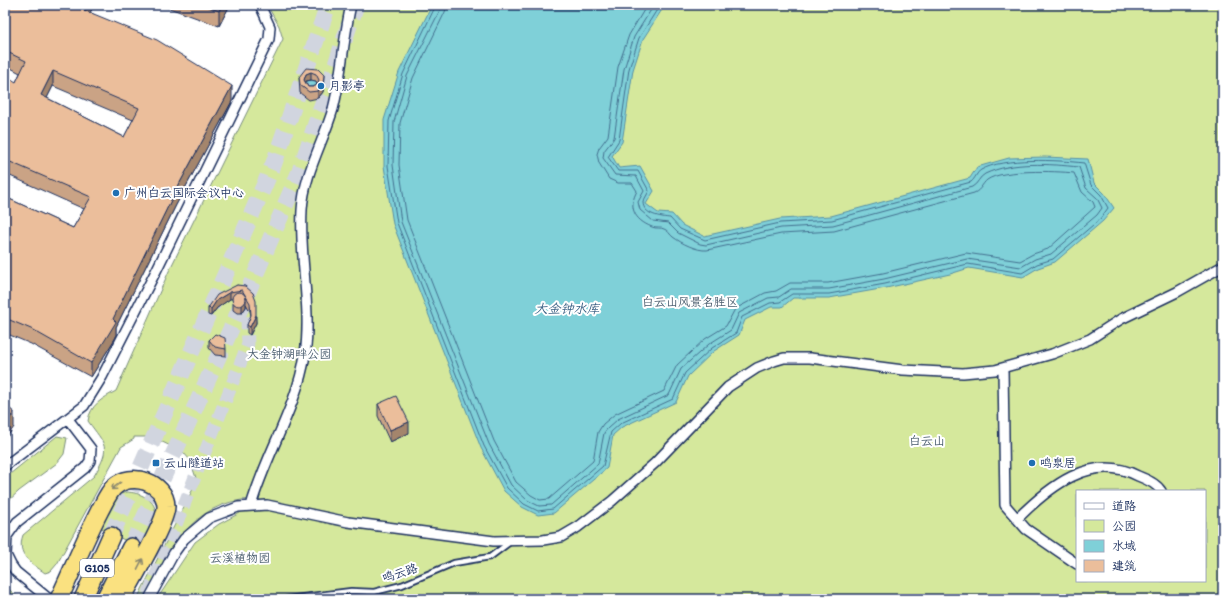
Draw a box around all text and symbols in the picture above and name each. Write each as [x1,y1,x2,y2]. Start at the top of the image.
place label: 月影亭 [329,79,365,93]
marker: 月影亭 [316,81,326,91]
place label: 广州白云国际会议中心 [124,186,244,200]
marker: 广州白云国际会议中心 [111,188,121,198]
park label: 白云山风景名胜区 [642,295,738,309]
water label: 大金钟水库 [534,301,600,316]
park label: 大金钟湖畔公园 [247,347,331,361]
park label: 白云山 [909,434,945,448]
place label: 云山隧道站 [164,456,224,470]
place label: 鸣泉居 [1040,456,1076,470]
marker: 云山隧道站 [151,458,161,468]
marker: 鸣泉居 [1027,458,1037,468]
one-way arrow [111,482,122,491]
legend [1076,490,1206,582]
text: 道路 [1112,499,1136,513]
text: 公园 [1112,519,1136,533]
text: 水域 [1112,539,1136,553]
park label: 云溪植物园 [210,551,270,565]
road number: G105 [80,559,114,577]
one-way arrow [137,559,144,571]
text: 建筑 [1112,559,1136,573]
street label: 鸣云路 [381,561,419,585]

